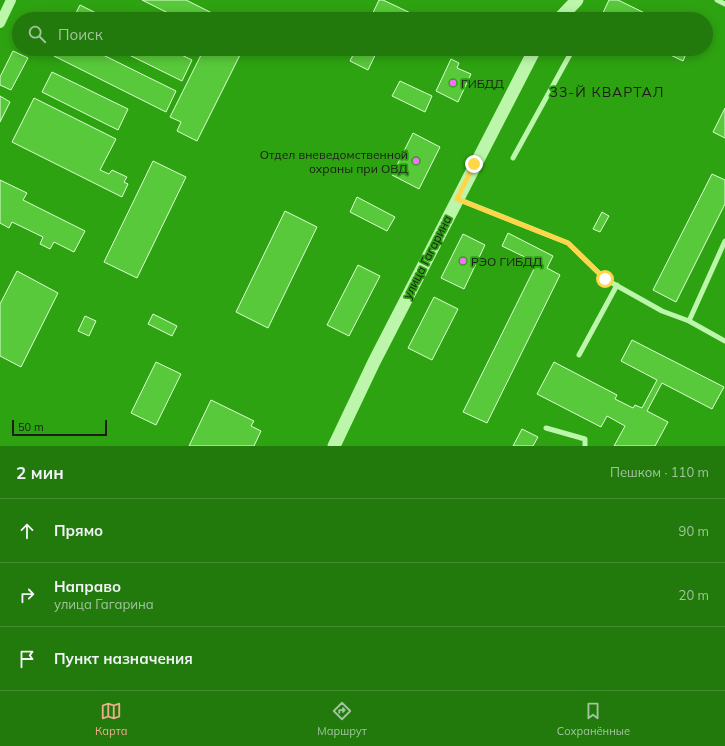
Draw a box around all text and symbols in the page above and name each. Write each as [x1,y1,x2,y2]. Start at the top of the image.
search box [12,12,713,56]
icon: search [26,23,48,45]
text: Поиск [58,25,103,44]
place label: ГИБДД [461,76,504,91]
marker: ГИБДД [448,78,458,88]
district label: 33-Й КВАРТАЛ [550,83,664,101]
place label: Отдел вневедомственной охраны при ОВД [260,147,408,176]
route end [465,155,483,173]
marker: Отдел вневедомственной охраны при ОВД [411,156,421,166]
street label: улица Гагарина [399,213,455,301]
place label: РЭО ГИБДД [471,254,543,269]
marker: РЭО ГИБДД [458,256,468,266]
route start [596,270,614,288]
scale bar [12,418,107,437]
text: 50 m [18,420,44,434]
text: 2 мин [16,462,64,483]
text: Пешком · 110 m [610,464,709,480]
icon: ahead [16,520,38,542]
text: Прямо [54,521,103,540]
text: 90 m [679,523,709,539]
text: Направо [54,577,121,596]
icon: right [16,584,38,606]
text: 20 m [679,587,709,603]
text: улица Гагарина [54,596,154,612]
icon: arrive [16,648,38,670]
text: Пункт назначения [54,649,193,668]
tab: Карта [95,700,127,738]
tab: Маршрут [317,700,367,738]
tab: Сохранённые [557,700,630,738]

